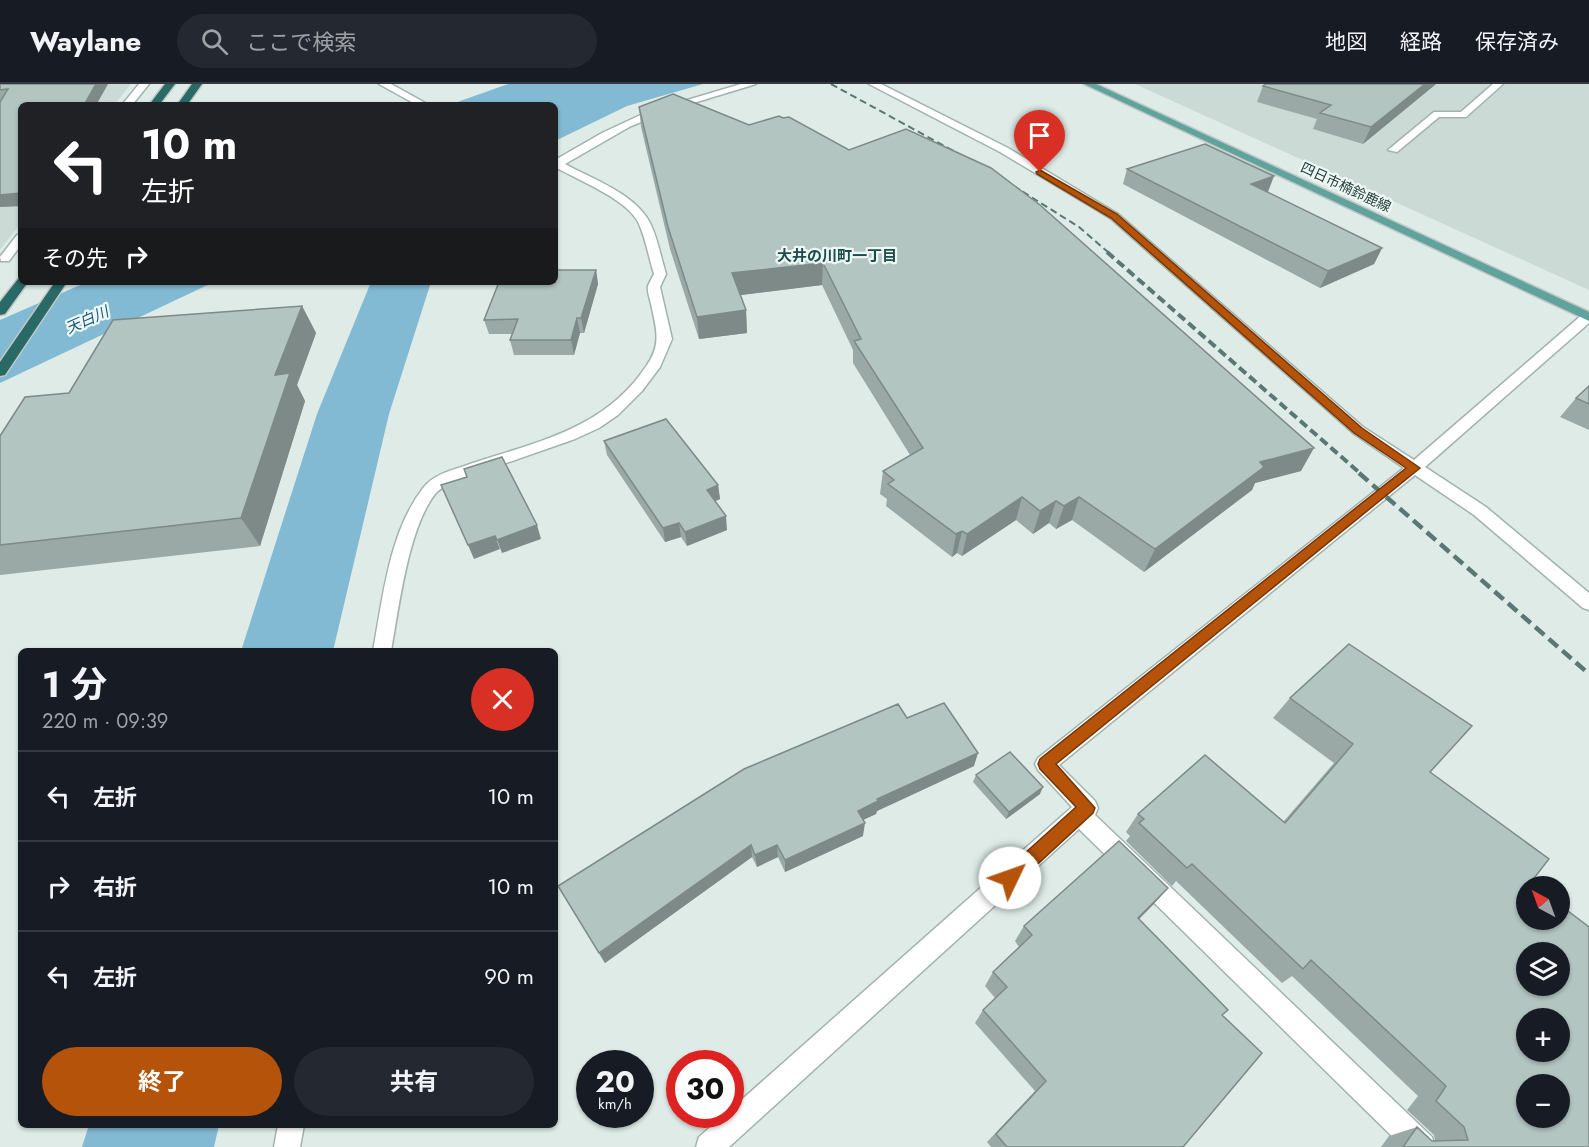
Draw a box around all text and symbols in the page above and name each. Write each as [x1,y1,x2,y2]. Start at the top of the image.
search box [177,14,597,68]
text: Waylane [30,21,141,62]
icon: search [198,25,231,58]
text: ここで検索 [246,26,356,58]
text: 地図 [1325,27,1367,57]
text: 経路 [1400,27,1442,57]
text: 保存済み [1475,27,1559,57]
pin [1014,110,1065,172]
text: 10 m [141,114,237,175]
icon: arrive [1023,119,1056,152]
icon: left [42,126,120,204]
street label: 四日市楠鈴鹿線 [1297,157,1395,217]
text: 左折 [141,172,195,211]
icon: right [120,240,153,273]
text: その先 [42,242,108,274]
district label: 大井の川町一丁目 [777,245,897,267]
water label: 天白川 [62,300,114,339]
text: 1 分 [42,658,107,710]
button: close [471,668,534,731]
text: 220 m · 09:39 [42,707,168,736]
icon: left [42,780,75,813]
text: 10 m [487,780,534,812]
text: 左折 [93,781,137,813]
position arrow [978,846,1042,910]
icon: right [42,870,75,903]
text: 10 m [487,870,534,902]
text: 右折 [93,871,137,903]
north arrow [1516,876,1570,930]
map controls [1516,876,1570,1128]
button: layers [1516,942,1570,996]
icon: left [42,960,75,993]
text: 90 m [484,960,534,992]
text: 左折 [93,961,137,993]
button: + [1516,1008,1570,1062]
button: 終了 [42,1047,282,1116]
button: 共有 [294,1047,534,1116]
speed limit sign: 30 [666,1050,744,1128]
text: 20 [595,1060,635,1103]
button: − [1516,1074,1570,1128]
text: km/h [598,1093,632,1115]

